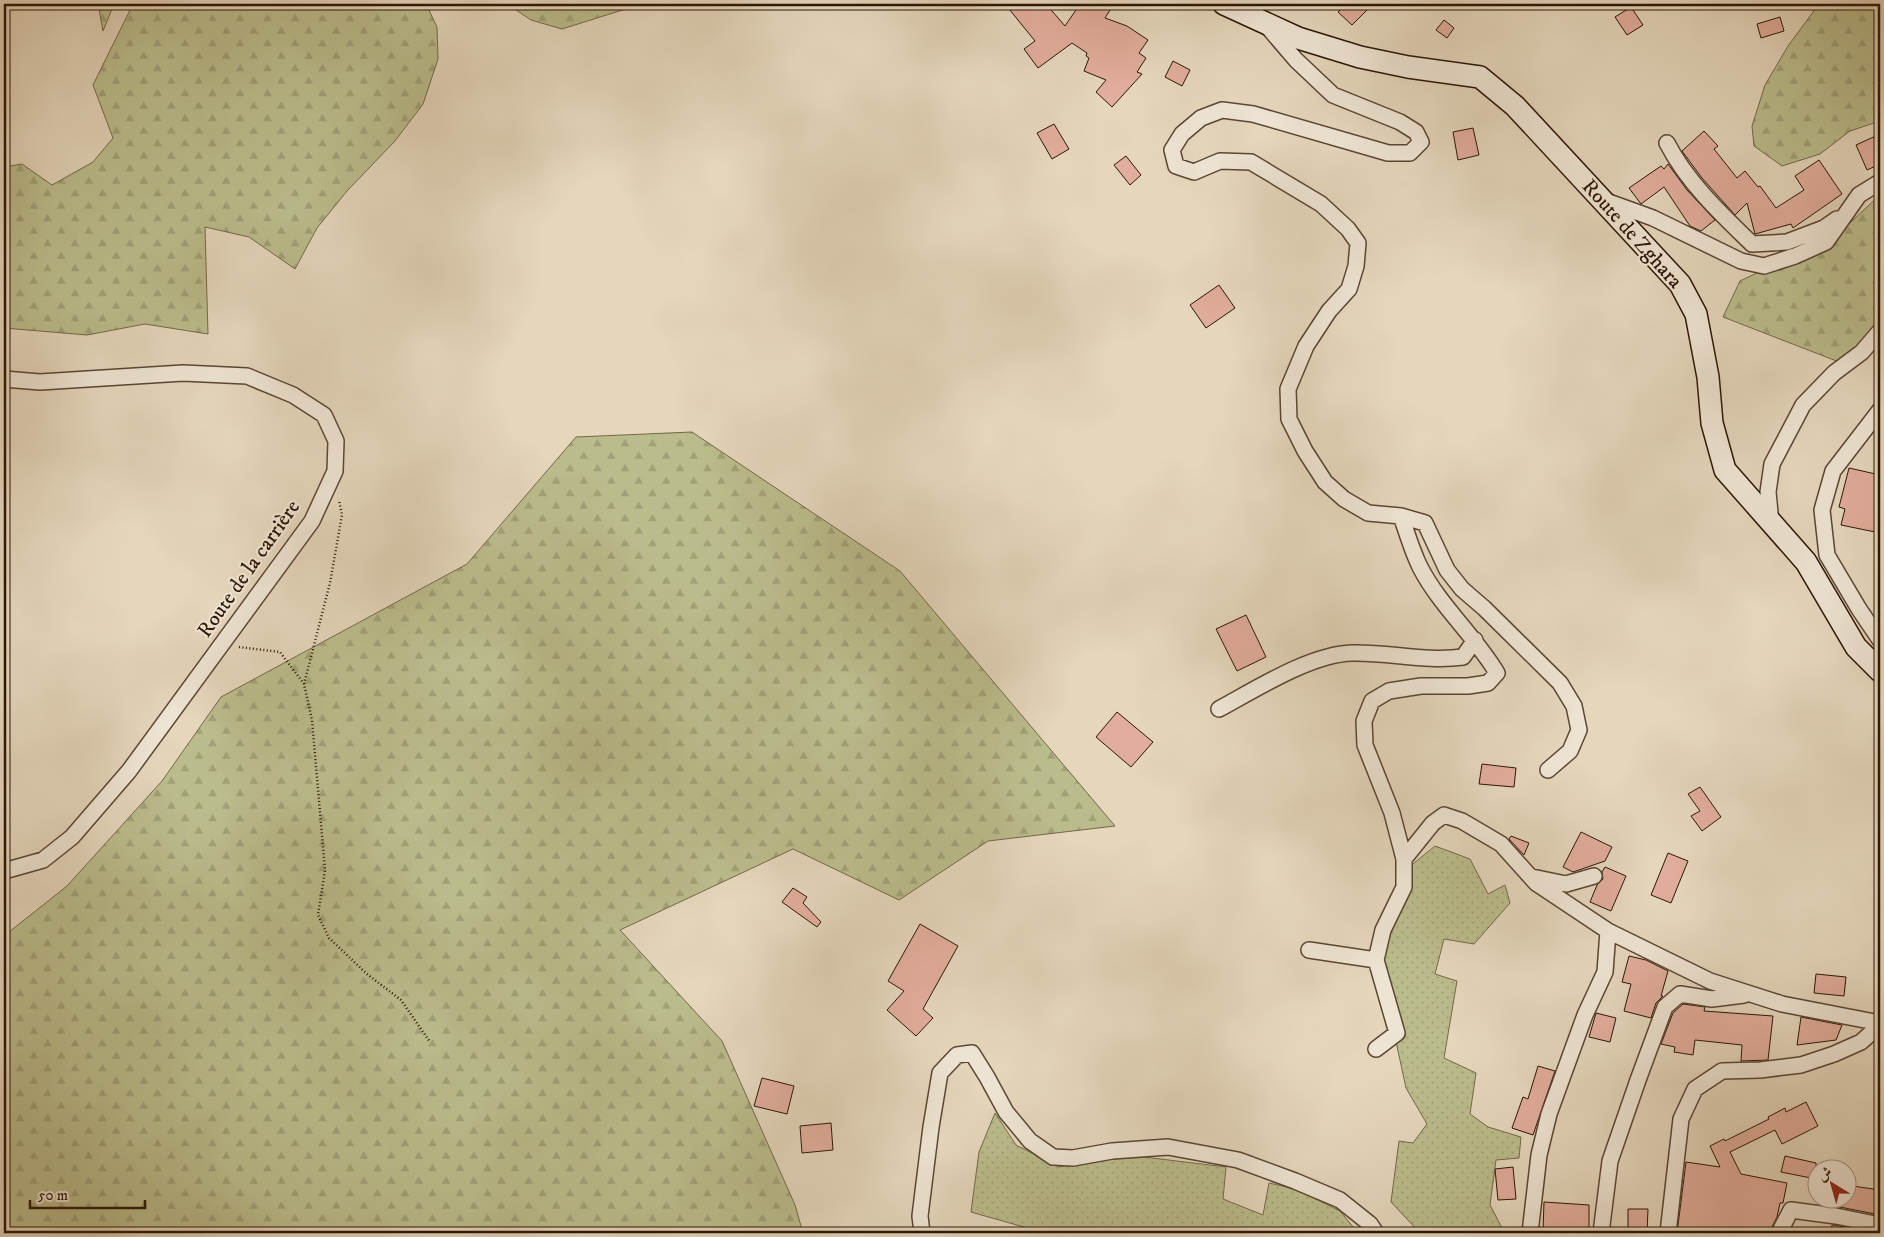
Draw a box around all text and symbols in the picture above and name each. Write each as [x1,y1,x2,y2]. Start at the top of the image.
street label: Route de Zghara [1576,174,1688,294]
street label: Route de la carrière [192,495,306,643]
north arrow [1806,1160,1856,1210]
text: ش [1814,1163,1836,1186]
scale bar [30,1177,145,1209]
text: 50 m [38,1186,68,1205]

